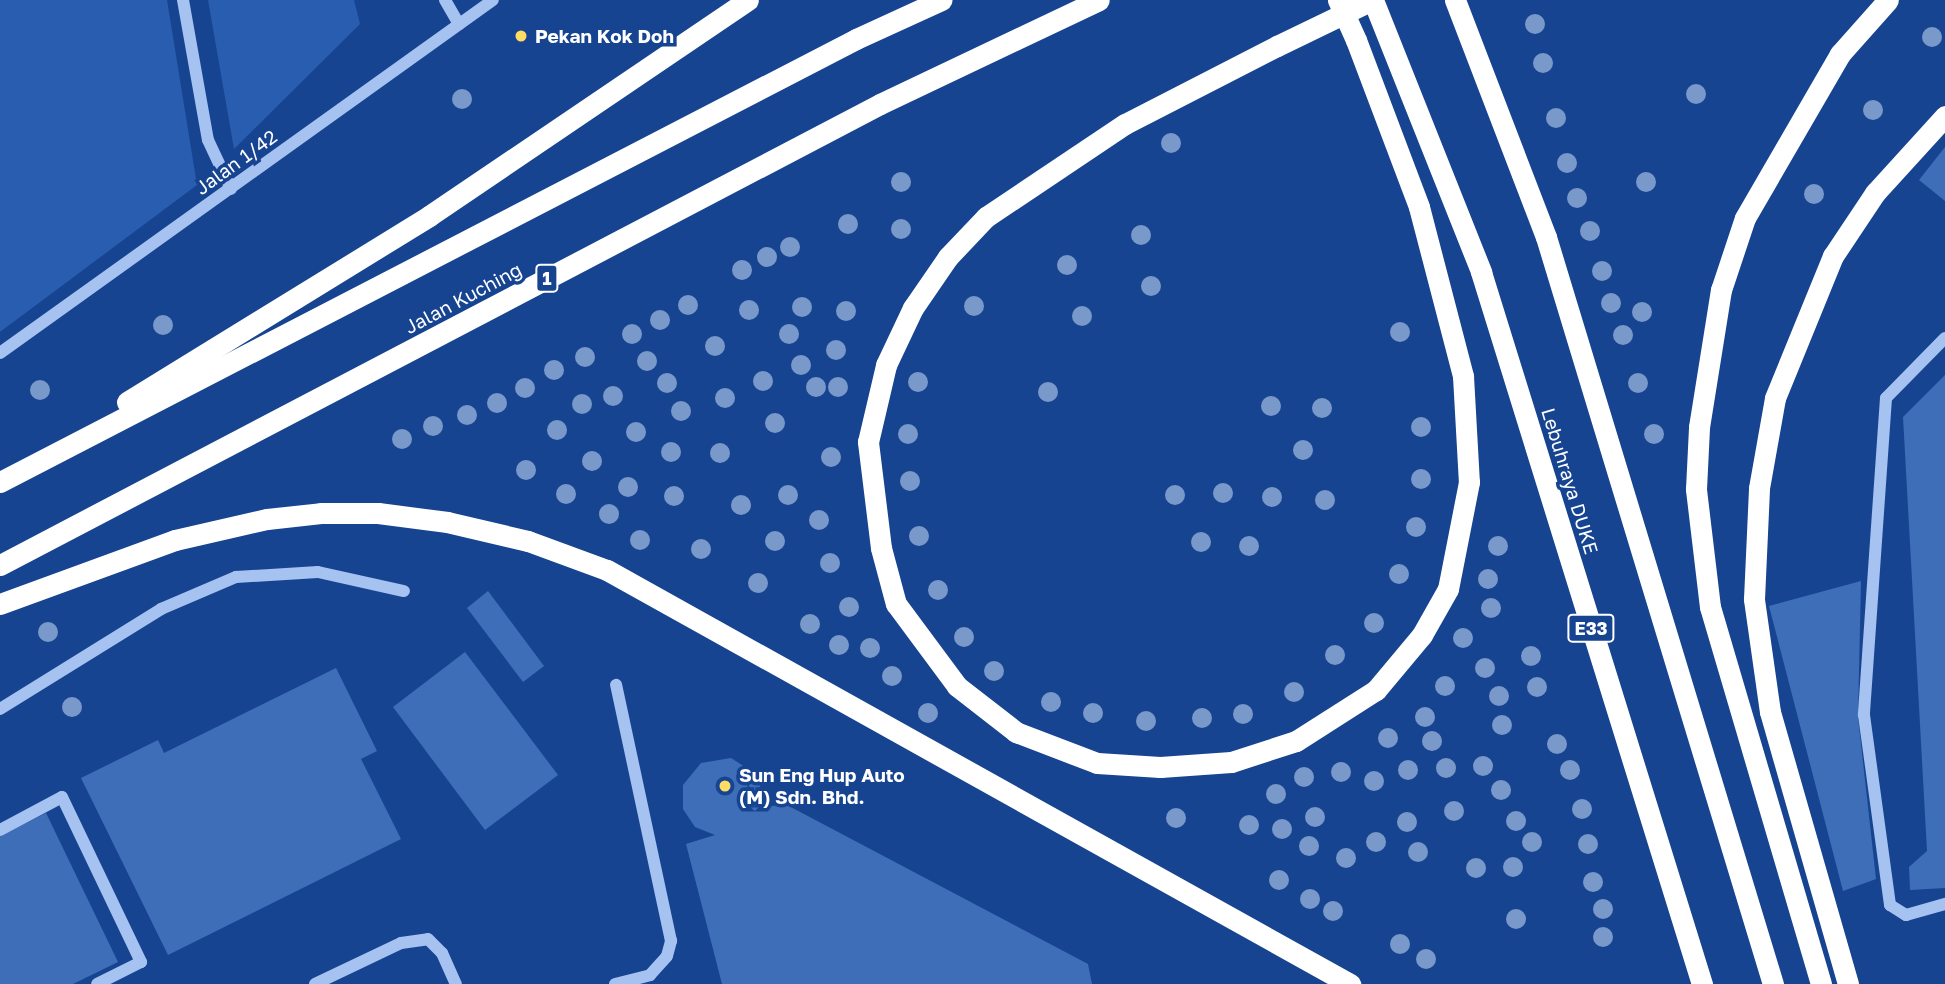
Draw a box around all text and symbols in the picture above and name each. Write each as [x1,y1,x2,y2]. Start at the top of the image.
place label: Pekan Kok Doh [535,25,674,47]
marker: Pekan Kok Doh [513,28,529,44]
street label: Jalan 1/42 [191,125,281,199]
street label: Jalan Kuching [401,258,525,338]
road number: 1 [535,264,559,292]
street label: Lebuhraya DUKE [1537,405,1603,557]
road number: E33 [1566,614,1616,642]
place label: Sun Eng Hup Auto (M) Sdn. Bhd. [739,764,905,808]
marker: Sun Eng Hup Auto (M) Sdn. Bhd. [717,778,733,794]

